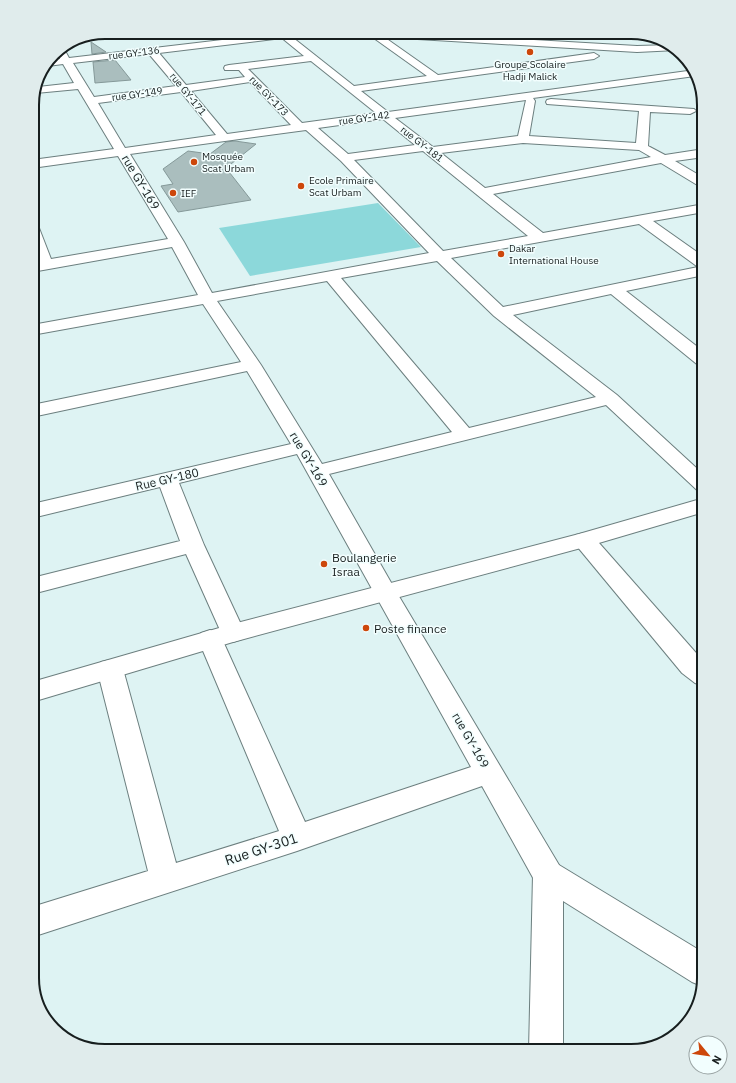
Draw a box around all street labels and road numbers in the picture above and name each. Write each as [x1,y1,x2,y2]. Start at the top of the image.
street label: rue GY-136 [108,43,160,63]
street label: rue GY-171 [167,70,209,118]
street label: rue GY-173 [247,73,291,119]
street label: rue GY-149 [111,84,163,104]
street label: rue GY-142 [338,108,390,128]
street label: rue GY-181 [398,123,446,165]
street label: rue GY-169 [119,152,163,212]
street label: rue GY-169 [287,429,331,489]
street label: Rue GY-180 [134,464,200,494]
street label: rue GY-169 [449,710,493,770]
street label: Rue GY-301 [222,829,300,869]

